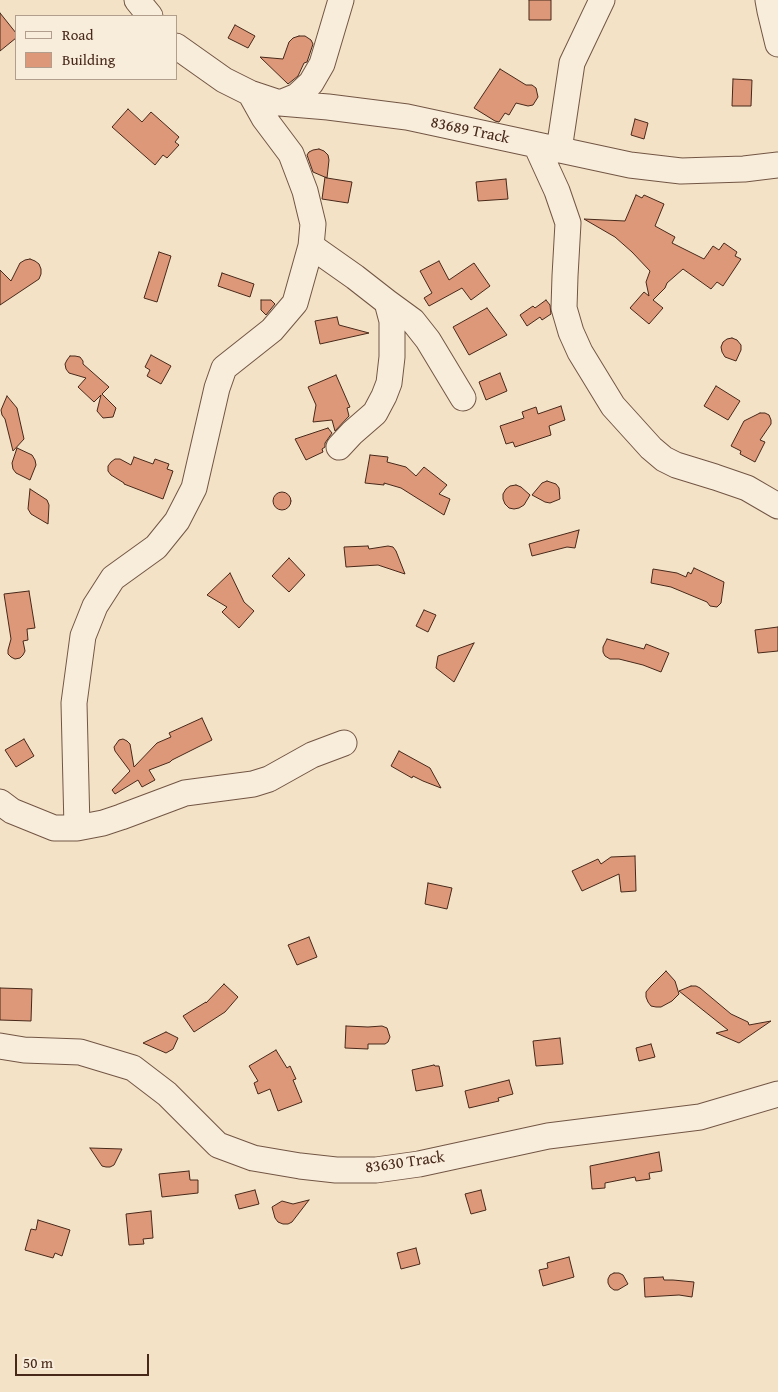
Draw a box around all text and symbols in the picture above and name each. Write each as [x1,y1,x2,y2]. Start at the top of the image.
legend [15,15,178,80]
text: Road [62,24,93,45]
text: Building [62,49,115,70]
street label: 83689 Track [429,113,511,149]
street label: 83630 Track [364,1148,446,1178]
scale bar [18,1344,151,1376]
text: 50 m [23,1352,53,1373]

